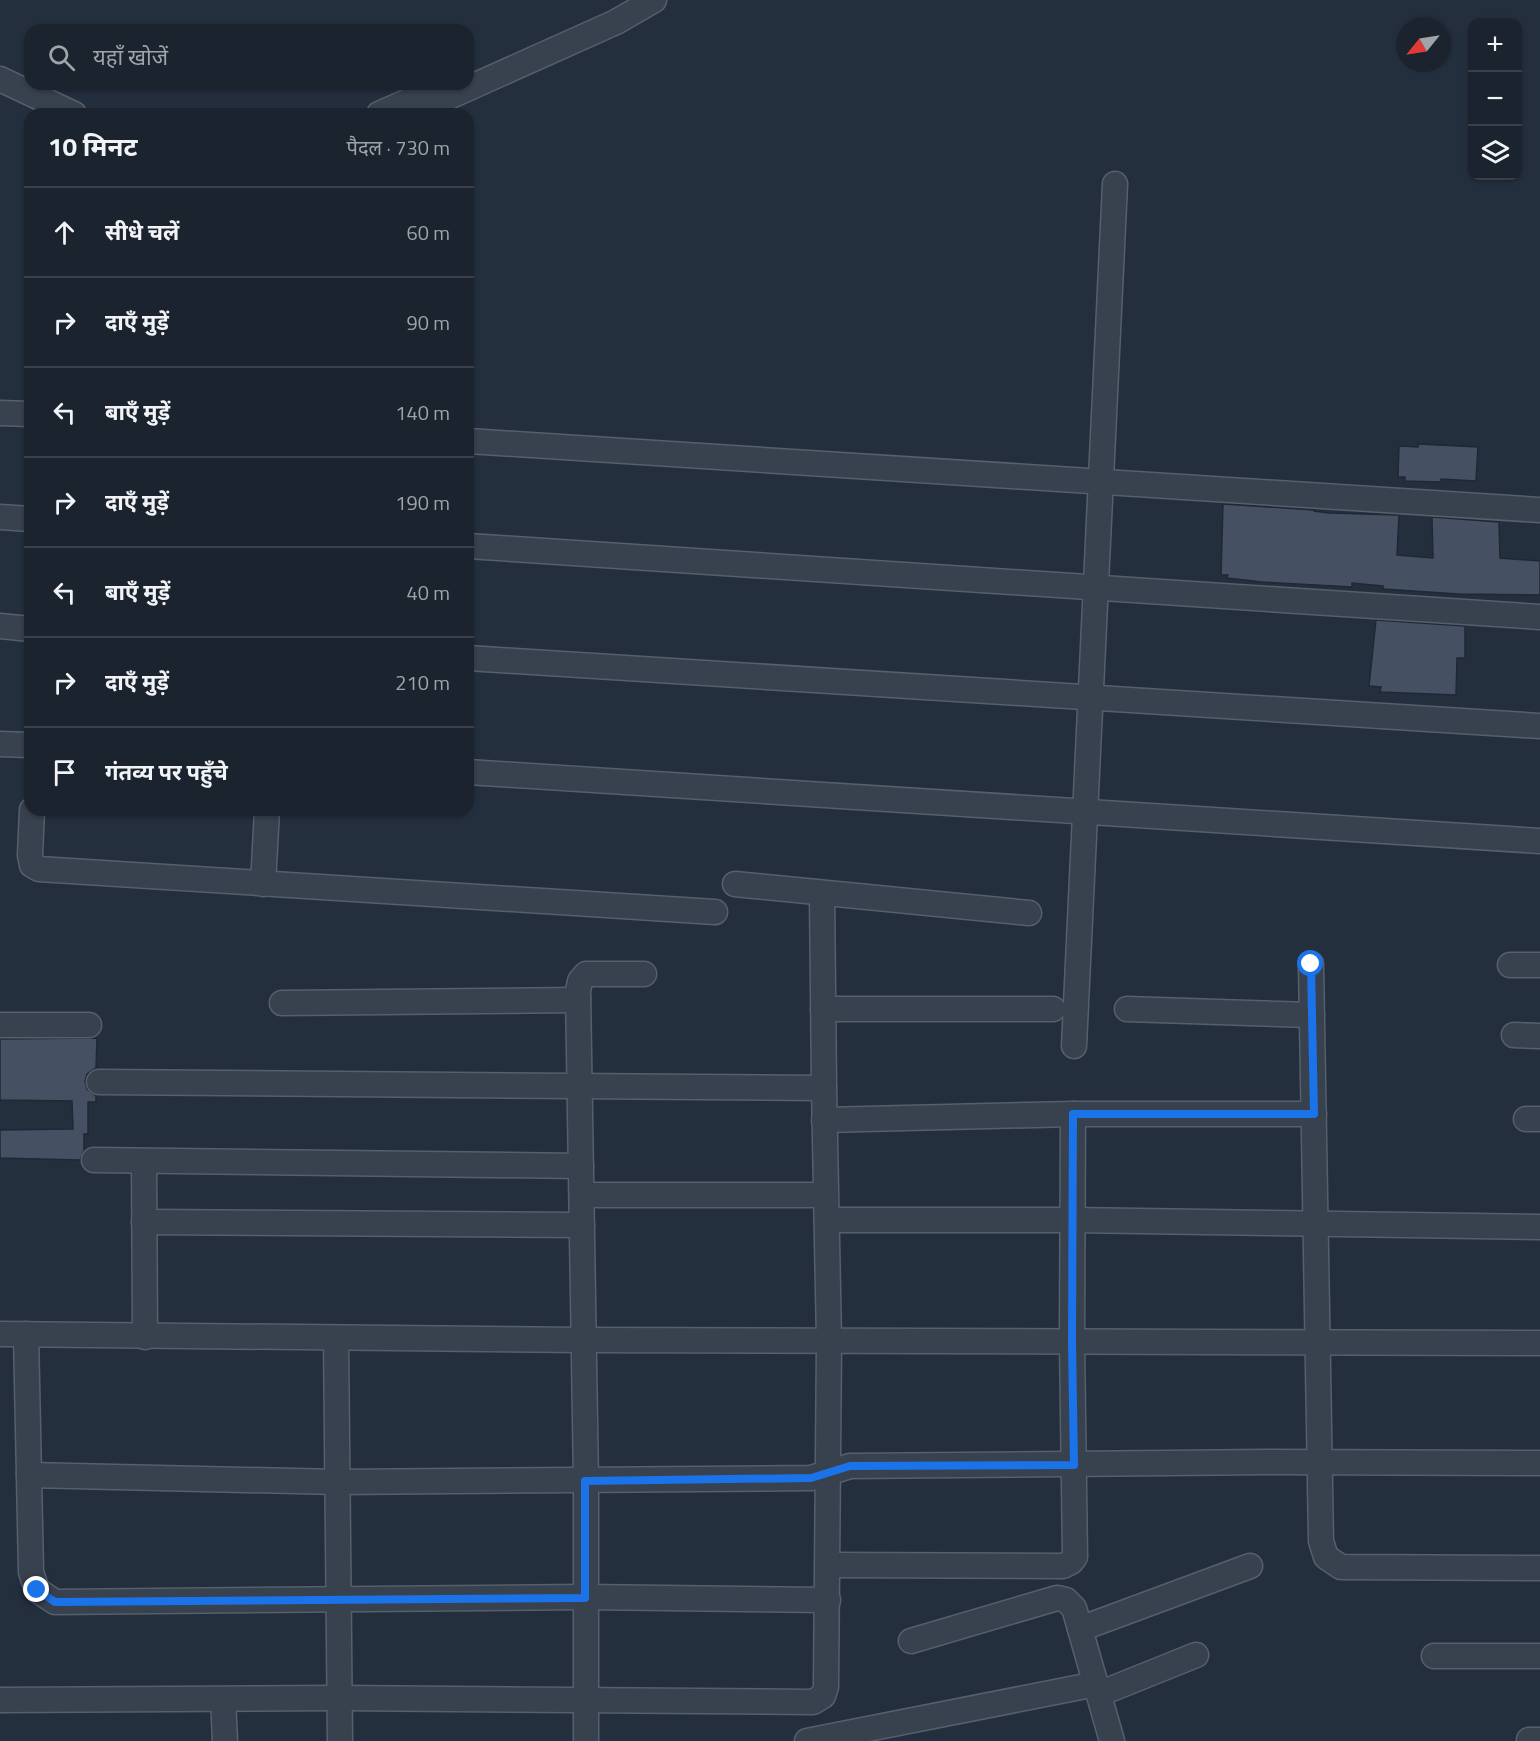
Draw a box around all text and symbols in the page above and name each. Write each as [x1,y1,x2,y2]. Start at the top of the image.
north arrow [1396,18,1450,72]
map controls [1468,18,1522,180]
button: + [1468,18,1522,72]
search box [24,24,474,90]
text: यहाँ खोजें [93,40,168,74]
icon: search [45,41,78,74]
button: − [1468,72,1522,126]
button: layers [1468,126,1522,180]
text: 10 मिनट [48,127,137,166]
text: पैदल · 730 m [347,132,450,163]
text: सीधे चलें [105,215,179,249]
icon: ahead [48,216,81,249]
text: 60 m [406,217,450,248]
text: दाएँ मुड़ें [105,305,169,339]
icon: right [48,306,81,339]
text: 90 m [406,307,450,338]
text: बाएँ मुड़ें [105,395,170,429]
icon: left [48,396,81,429]
text: 140 m [395,397,450,428]
text: दाएँ मुड़ें [105,485,169,519]
icon: right [48,486,81,519]
text: 190 m [395,487,450,518]
text: बाएँ मुड़ें [105,575,170,609]
icon: left [48,576,81,609]
text: 40 m [406,577,450,608]
text: दाएँ मुड़ें [105,665,169,699]
icon: right [48,666,81,699]
text: 210 m [395,667,450,698]
text: गंतव्य पर पहुँचे [105,755,228,789]
icon: arrive [48,756,81,789]
route start [1297,950,1323,976]
route end [23,1576,49,1602]

